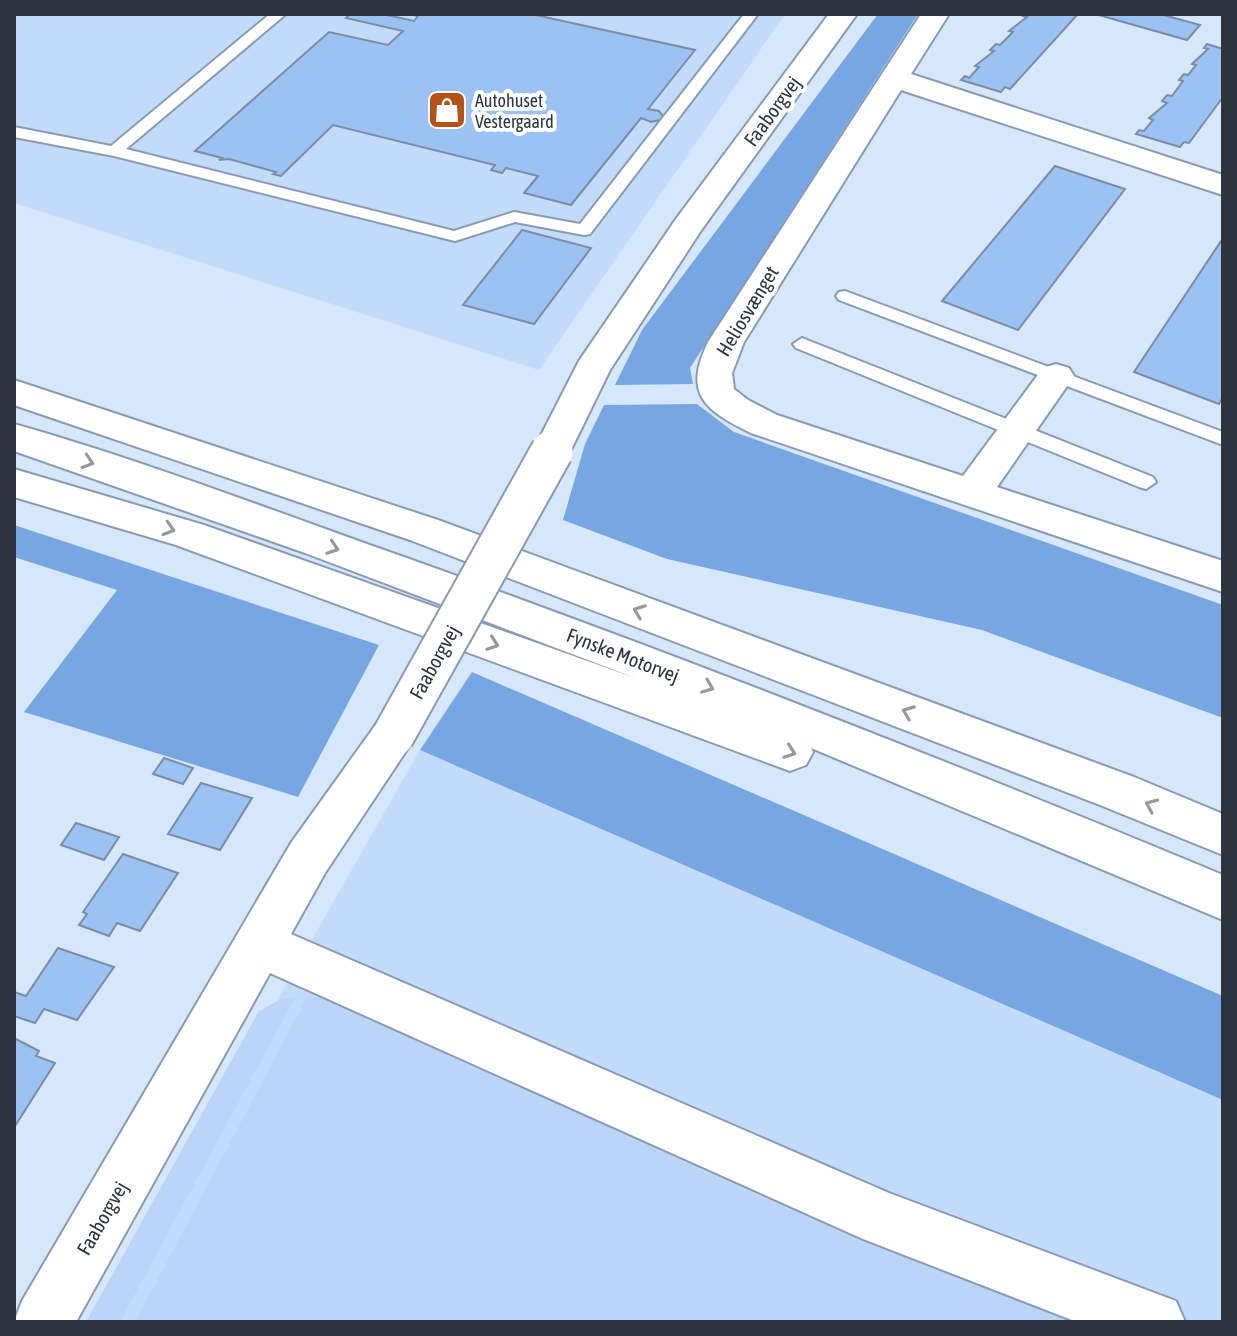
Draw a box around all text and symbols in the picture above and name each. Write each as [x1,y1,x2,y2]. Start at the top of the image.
street label: Faaborgvej [739,72,805,150]
shop icon: Autohuset Vestergaard [426,89,468,131]
place label: Autohuset Vestergaard [475,90,554,132]
street label: Heliosvænget [711,262,783,360]
one-way arrow [81,453,94,469]
one-way arrow [162,520,176,536]
one-way arrow [326,538,340,554]
one-way arrow [632,604,646,621]
street label: Faaborgvej [404,621,464,703]
street label: Fynske Motorvej [563,623,683,687]
one-way arrow [486,634,500,651]
one-way arrow [700,677,714,694]
one-way arrow [902,705,916,722]
one-way arrow [783,742,797,759]
one-way arrow [1145,798,1159,815]
street label: Faaborgvej [72,1177,132,1259]

